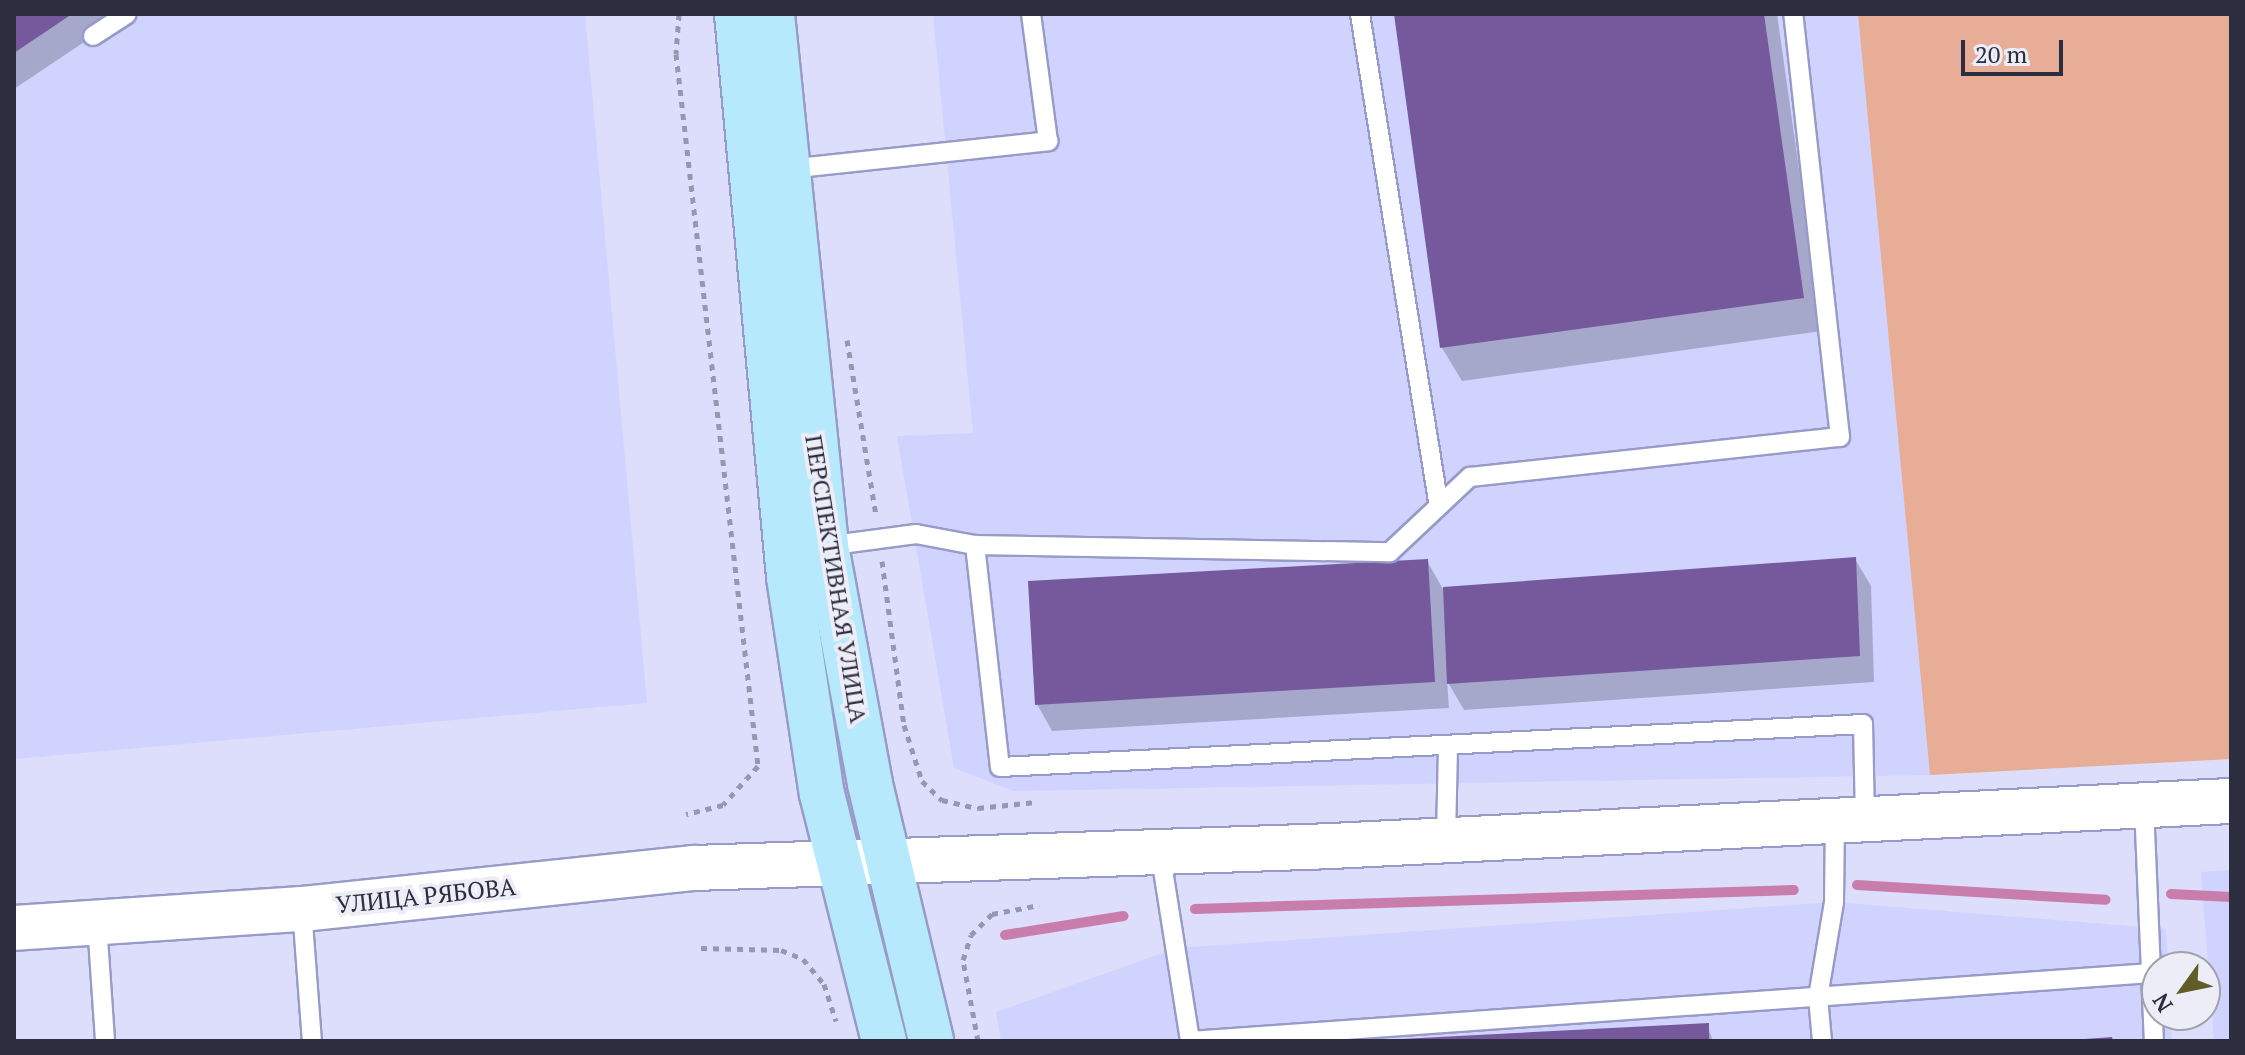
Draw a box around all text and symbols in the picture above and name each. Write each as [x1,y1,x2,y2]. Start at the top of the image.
scale bar [1965,24,2067,74]
text: 20 m [1975,38,2027,70]
street label: ПЕРСПЕКТИВНАЯ УЛИЦА [799,433,873,725]
street label: УЛИЦА РЯБОВА [334,872,518,920]
north arrow [2141,951,2221,1031]
text: N [2145,988,2179,1018]

